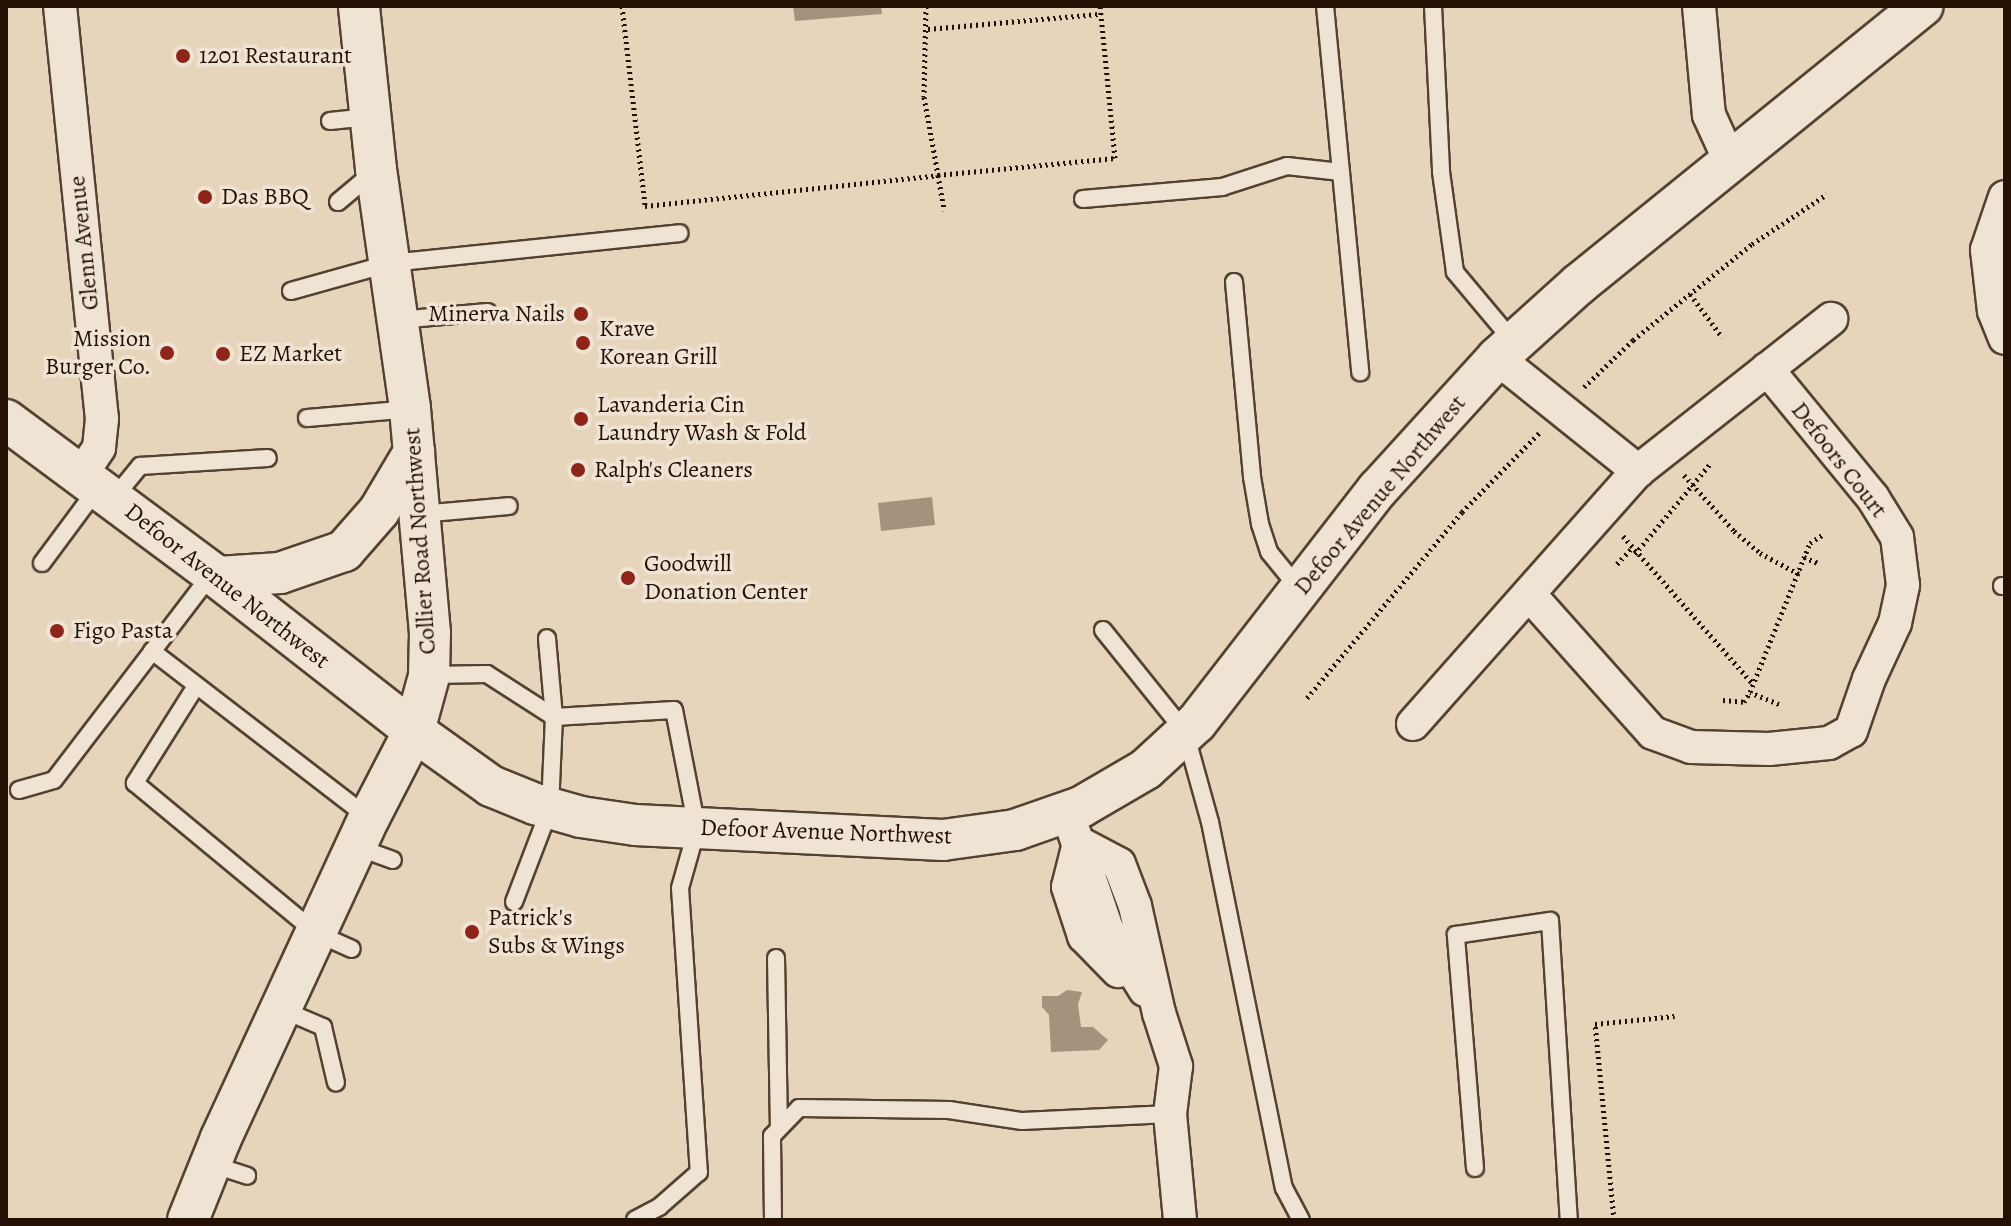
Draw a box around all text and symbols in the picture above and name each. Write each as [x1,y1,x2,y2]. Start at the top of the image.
place label: 1201 Restaurant [199,42,352,70]
marker: 1201 Restaurant [174,47,192,65]
street label: Glenn Avenue [63,174,105,312]
place label: Das BBQ [221,183,309,211]
marker: Das BBQ [196,188,214,206]
place label: Minerva Nails [428,300,565,328]
marker: Minerva Nails [572,305,590,323]
place label: Krave Korean Grill [599,315,717,371]
place label: Mission Burger Co. [45,325,151,381]
marker: Krave Korean Grill [574,334,592,352]
place label: EZ Market [239,340,342,368]
marker: Mission Burger Co. [158,344,176,362]
marker: EZ Market [214,345,232,363]
street label: Defoor Avenue Northwest [1288,389,1472,601]
place label: Lavanderia Cin Laundry Wash & Fold [597,391,807,447]
street label: Defoors Court [1785,396,1893,524]
marker: Lavanderia Cin Laundry Wash & Fold [572,410,590,428]
street label: Collier Road Northwest [398,427,442,655]
place label: Ralph's Cleaners [594,456,753,484]
marker: Ralph's Cleaners [569,461,587,479]
street label: Defoor Avenue Northwest [119,497,335,675]
place label: Goodwill Donation Center [644,550,808,606]
marker: Goodwill Donation Center [619,569,637,587]
place label: Figo Pasta [73,617,173,645]
marker: Figo Pasta [48,622,66,640]
street label: Defoor Avenue Northwest [699,813,953,851]
place label: Patrick's Subs & Wings [488,904,625,960]
marker: Patrick's Subs & Wings [463,923,481,941]

